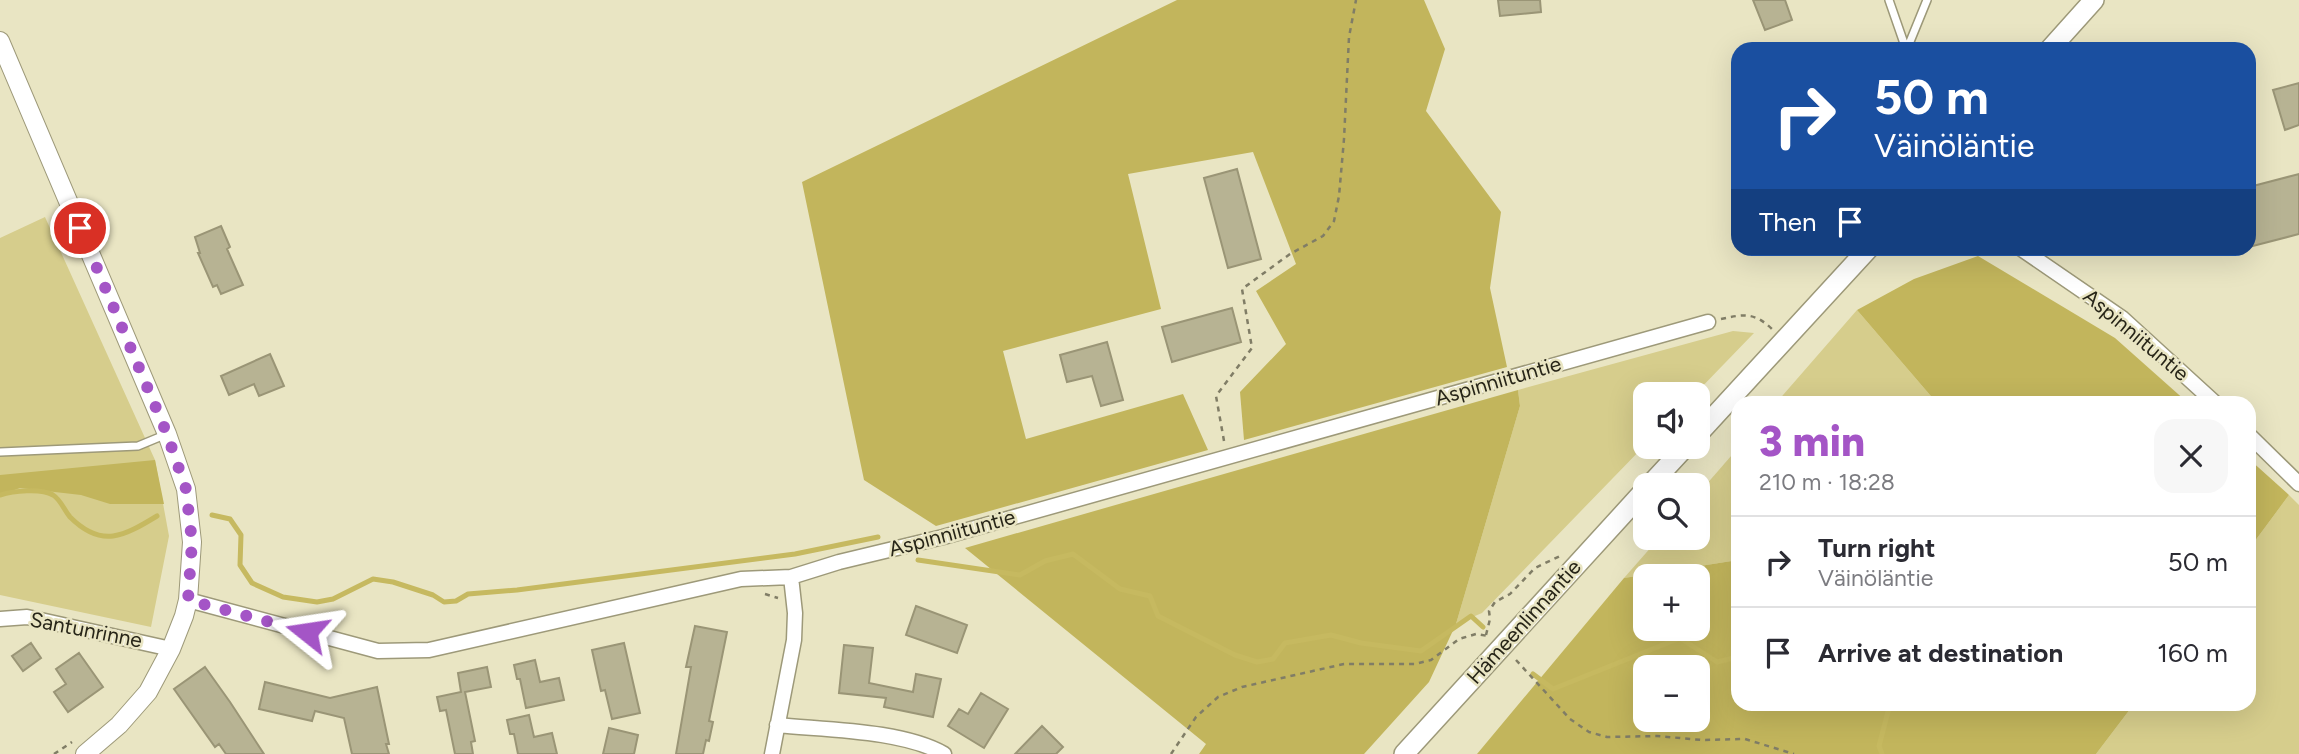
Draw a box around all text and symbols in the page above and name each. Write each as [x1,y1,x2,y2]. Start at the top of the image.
text: 50 m [1874,67,1989,126]
icon: right [1759,70,1850,161]
text: Väinöläntie [1874,127,2034,165]
pin [50,198,110,258]
icon: arrive [1831,203,1869,241]
text: Then [1759,206,1817,238]
icon: arrive [61,209,99,247]
street label: Aspinniituntie [2078,283,2194,386]
street label: Aspinniituntie [1432,351,1564,410]
map controls [1633,382,1710,732]
button: sound [1633,382,1710,459]
text: 3 min [1759,416,1865,467]
button: close [2154,419,2228,493]
text: 210 m · 18:28 [1759,468,1895,496]
button: search [1633,473,1710,550]
street label: Aspinniituntie [886,504,1018,561]
text: Turn right [1818,532,1935,564]
icon: right [1759,543,1797,581]
text: 50 m [2168,546,2228,578]
street label: Hämeenlinnantie [1461,554,1586,689]
button: + [1633,564,1710,641]
text: Väinöläntie [1818,564,1933,592]
position arrow [270,595,344,669]
street label: Santunrinne [28,606,144,653]
icon: arrive [1759,634,1797,672]
text: Arrive at destination [1818,637,2063,669]
text: 160 m [2157,637,2228,669]
button: − [1633,655,1710,732]

